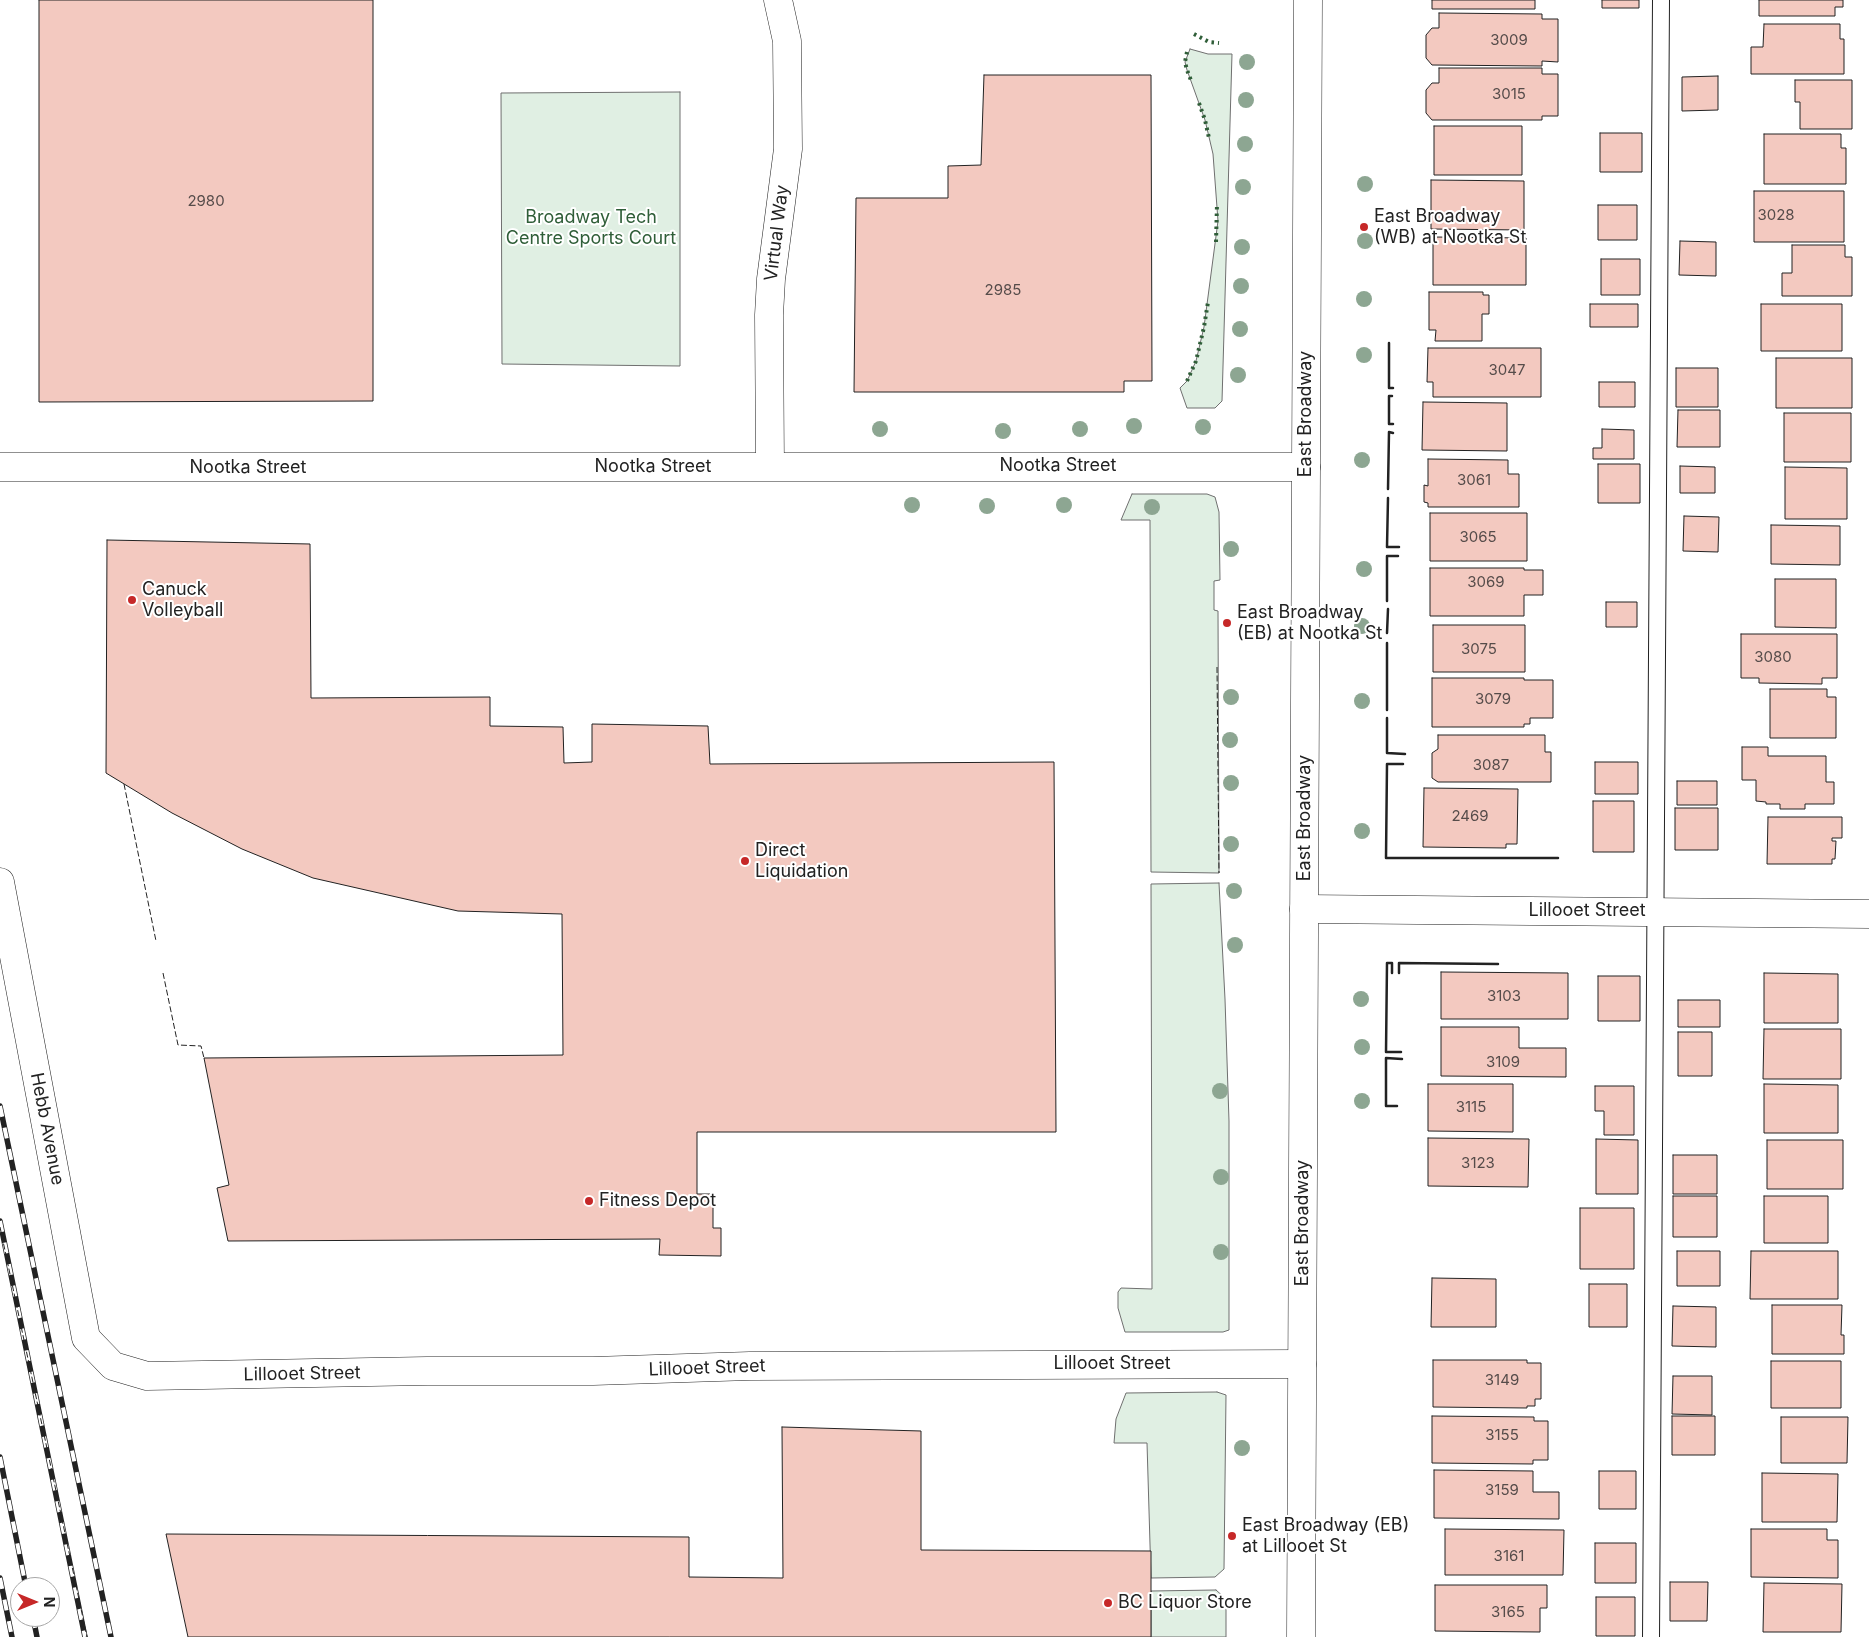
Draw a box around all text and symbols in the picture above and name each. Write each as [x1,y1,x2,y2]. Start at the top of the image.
house number: 3009 [1490,31,1528,49]
house number: 3015 [1492,85,1526,103]
street label: Virtual Way [760,184,794,282]
house number: 2980 [187,192,225,210]
place label: East Broadway (WB) at Nootka St [1374,206,1526,248]
house number: 3028 [1757,206,1795,224]
park label: Broadway Tech Centre Sports Court [506,207,676,250]
marker: East Broadway (WB) at Nootka St [1358,221,1370,233]
house number: 2985 [985,281,1021,299]
street label: East Broadway [1295,351,1317,477]
house number: 3047 [1489,361,1525,379]
street label: Nootka Street [1000,455,1116,477]
street label: Nootka Street [595,456,711,478]
street label: Nootka Street [190,457,306,479]
house number: 3061 [1457,471,1491,489]
house number: 3065 [1459,528,1497,546]
house number: 3069 [1467,573,1505,591]
place label: Canuck Volleyball [142,579,223,622]
marker: Canuck Volleyball [126,594,138,606]
place label: East Broadway (EB) at Nootka St [1237,602,1382,644]
marker: East Broadway (EB) at Nootka St [1221,617,1233,629]
house number: 3075 [1461,640,1497,658]
house number: 3080 [1754,648,1792,666]
house number: 3079 [1475,690,1511,708]
street label: East Broadway [1294,755,1316,881]
house number: 3087 [1473,756,1509,774]
house number: 2469 [1451,807,1489,825]
place label: Direct Liquidation [755,840,848,882]
marker: Direct Liquidation [739,855,751,867]
street label: Lillooet Street [1528,900,1646,922]
house number: 3103 [1487,987,1521,1005]
house number: 3109 [1486,1053,1520,1071]
street label: Hebb Avenue [26,1071,68,1187]
house number: 3115 [1456,1098,1486,1116]
house number: 3123 [1461,1154,1495,1172]
street label: East Broadway [1292,1160,1314,1286]
place label: Fitness Depot [599,1190,716,1212]
marker: Fitness Depot [583,1195,595,1207]
street label: Lillooet Street [1053,1353,1171,1375]
street label: Lillooet Street [648,1355,766,1381]
street label: Lillooet Street [243,1362,361,1386]
house number: 3149 [1485,1371,1519,1389]
house number: 3155 [1485,1426,1519,1444]
house number: 3159 [1485,1481,1519,1499]
place label: East Broadway (EB) at Lillooet St [1242,1515,1409,1558]
marker: East Broadway (EB) at Lillooet St [1226,1530,1238,1542]
house number: 3161 [1494,1547,1524,1565]
north arrow [10,1577,60,1627]
place label: BC Liquor Store [1118,1592,1252,1614]
text: N [41,1597,58,1607]
marker: BC Liquor Store [1102,1597,1114,1609]
house number: 3165 [1491,1603,1525,1621]

